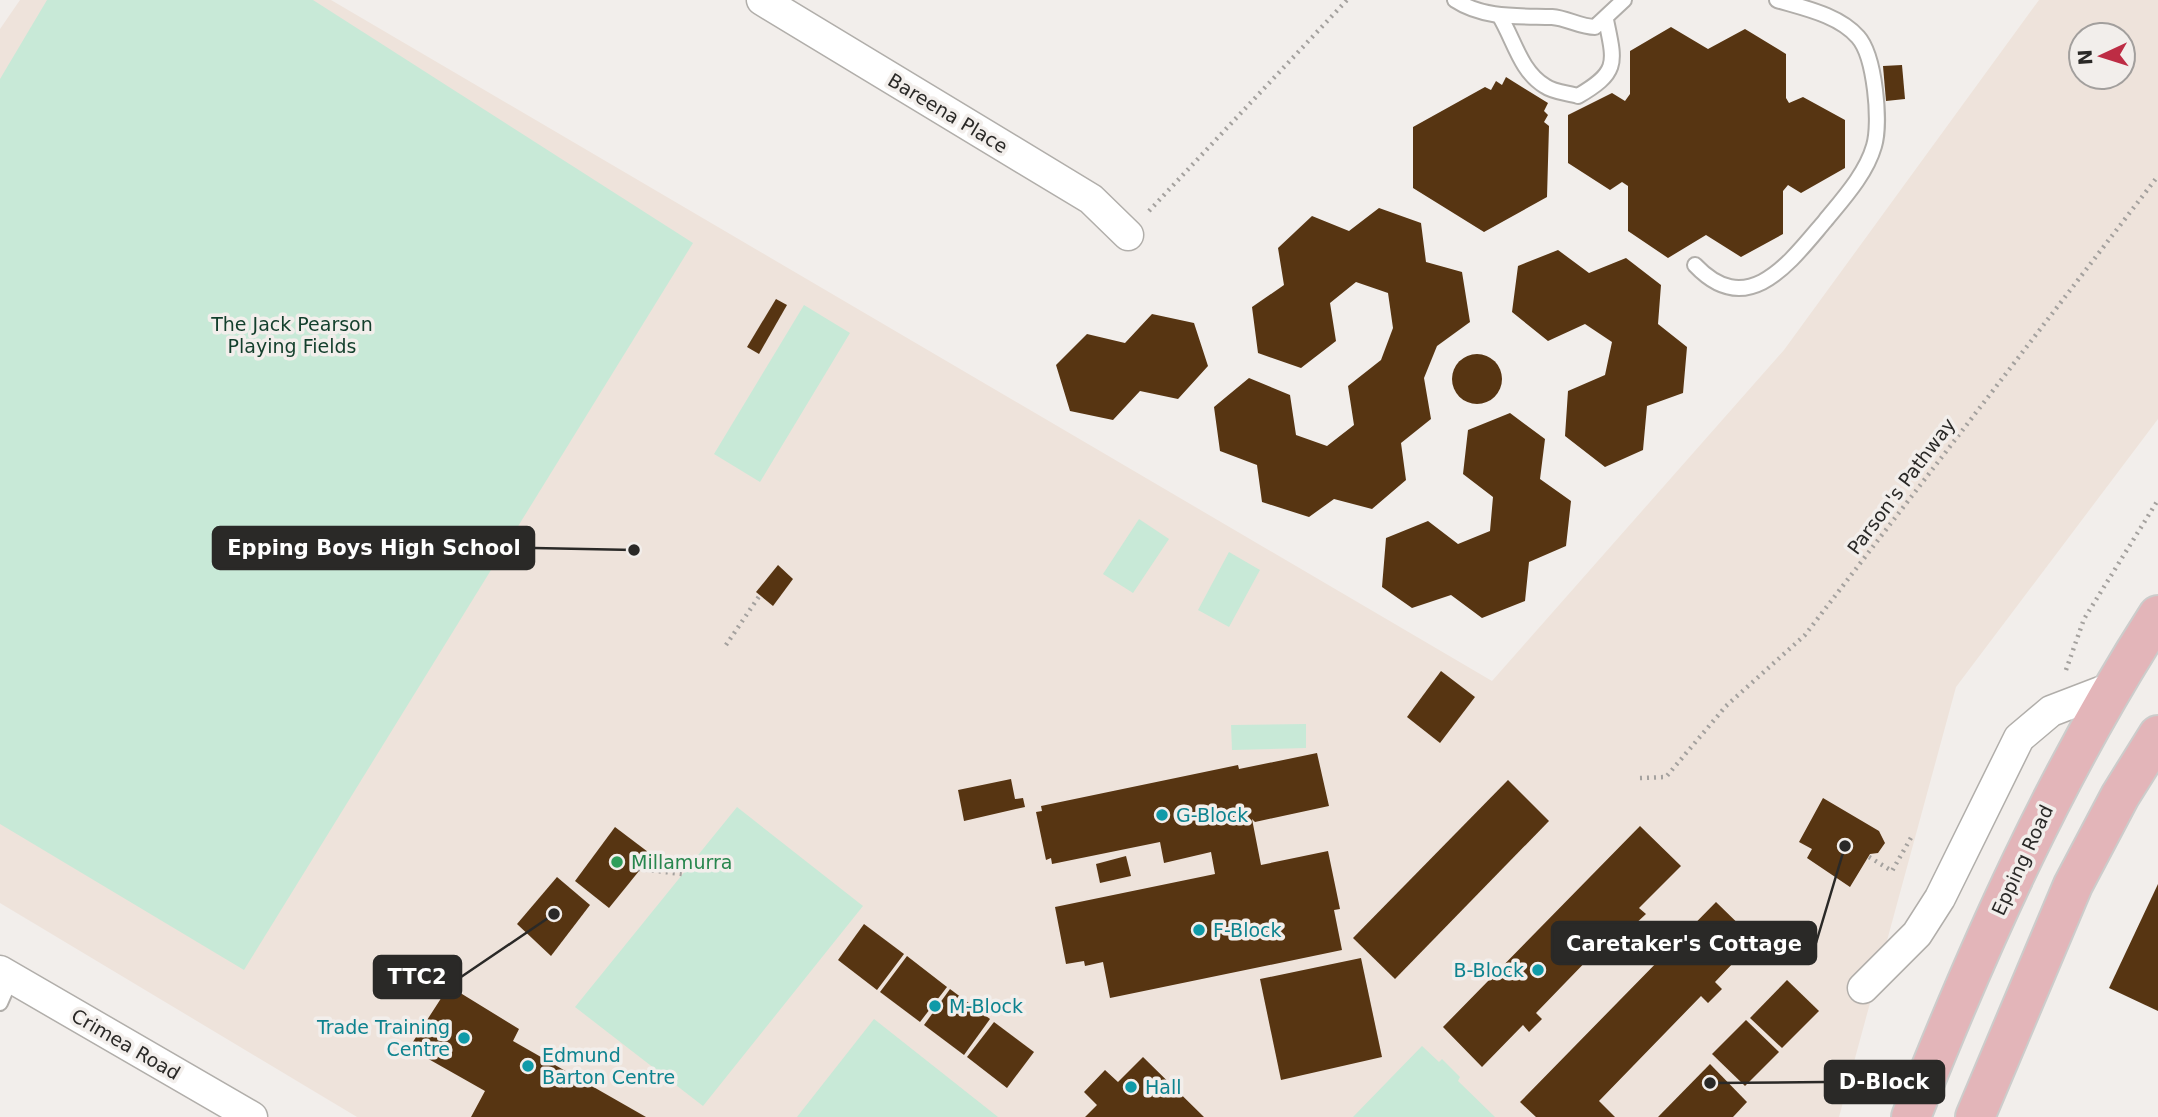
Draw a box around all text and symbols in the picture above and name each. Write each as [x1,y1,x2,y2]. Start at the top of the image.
north arrow [2067,21,2137,91]
text: N [2074,48,2097,66]
street label: Bareena Place [884,69,1012,157]
park label: The Jack Pearson Playing Fields [210,313,373,357]
street label: Parson's Pathway [1843,414,1959,558]
callout: Epping Boys High School [213,527,534,569]
text: Epping Boys High School [227,536,521,560]
street label: Epping Road [1987,801,2057,919]
place label: G-Block [1176,804,1248,826]
marker: G-Block [1154,807,1170,823]
place label: Millamurra [631,851,732,873]
marker: Millamurra [609,854,625,870]
place label: F-Block [1213,919,1282,941]
marker: F-Block [1191,922,1207,938]
callout: Caretaker's Cottage [1552,922,1816,964]
text: Caretaker's Cottage [1566,932,1802,956]
callout: TTC2 [374,956,461,998]
place label: B-Block [1453,959,1524,981]
marker: B-Block [1530,962,1546,978]
text: TTC2 [387,965,447,989]
place label: M-Block [949,995,1023,1017]
marker: M-Block [927,998,943,1014]
street label: Crimea Road [68,1004,184,1084]
place label: Trade Training Centre [316,1016,450,1060]
marker: Trade Training Centre [456,1030,472,1046]
place label: Edmund Barton Centre [542,1044,675,1088]
marker: Edmund Barton Centre [520,1058,536,1074]
callout: D-Block [1825,1061,1944,1103]
text: D-Block [1839,1070,1930,1094]
place label: Hall [1145,1076,1182,1098]
marker: Hall [1123,1079,1139,1095]

